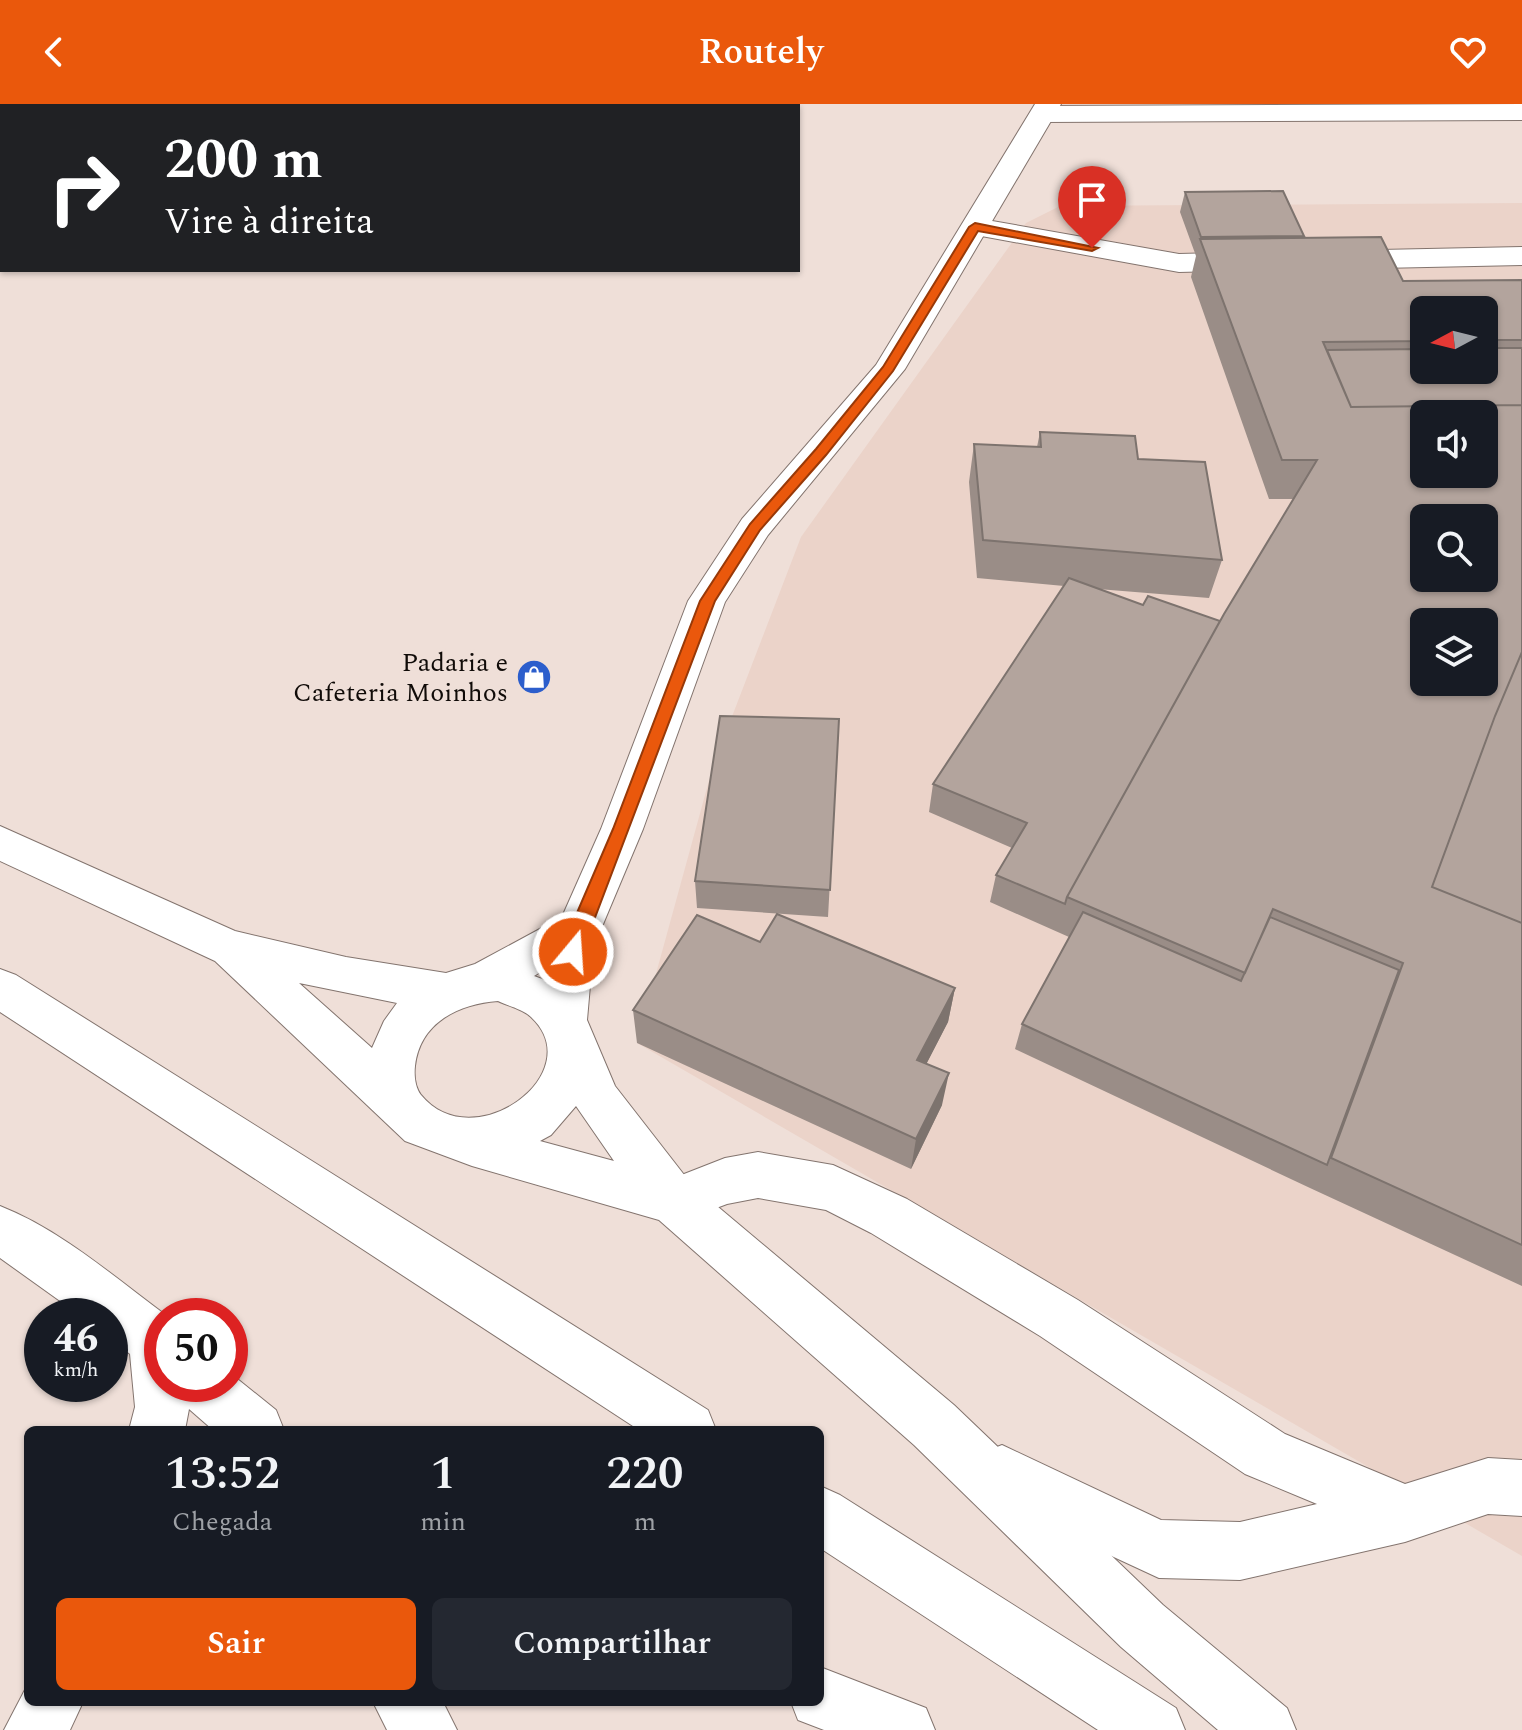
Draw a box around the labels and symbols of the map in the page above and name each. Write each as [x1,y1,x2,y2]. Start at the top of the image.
pin [1058,166,1126,248]
north arrow [1410,296,1498,384]
place label: Padaria e Cafeteria Moinhos [293,643,508,713]
shop icon: Padaria e Cafeteria Moinhos [515,658,553,696]
position arrow [531,910,615,994]
speed limit sign: 50 [144,1298,248,1402]

